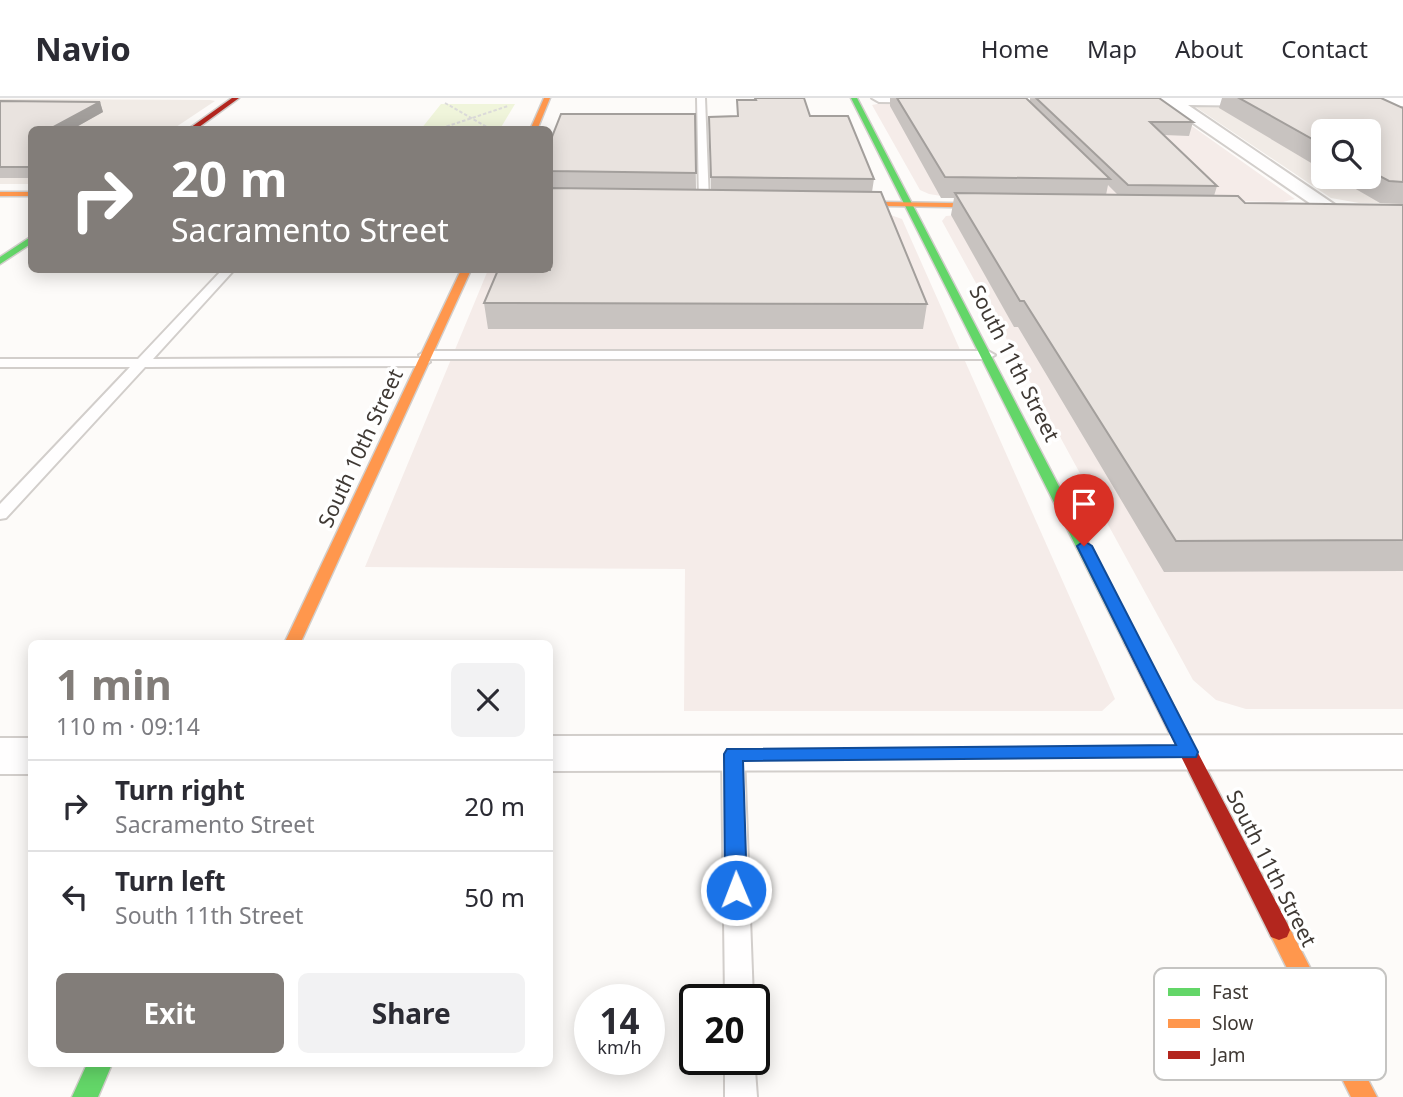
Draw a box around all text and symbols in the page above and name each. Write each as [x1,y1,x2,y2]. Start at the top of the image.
text: Navio [35,26,131,71]
text: Home [981,32,1049,65]
text: Map [1087,32,1137,65]
text: About [1175,32,1243,65]
text: Contact [1281,32,1368,65]
map controls [1311,119,1381,189]
button: search [1311,119,1381,189]
text: 20 m [171,145,288,211]
icon: right [56,154,147,245]
text: Sacramento Street [171,208,449,251]
street label: South 11th Street [964,280,1067,446]
street label: South 10th Street [311,364,409,532]
pin [1054,474,1114,546]
icon: arrive [1065,485,1103,523]
text: 1 min [56,655,172,712]
button: close [451,663,525,737]
text: 110 m · 09:14 [56,710,200,742]
text: Turn right [115,772,245,808]
street label: South 11th Street [1221,785,1324,951]
icon: right [56,787,94,825]
text: 20 m [464,788,525,824]
text: Sacramento Street [115,808,315,840]
position arrow [699,853,773,927]
text: Turn left [115,863,226,899]
icon: left [56,878,94,916]
text: 50 m [464,879,525,915]
text: South 11th Street [115,899,303,931]
legend [1154,968,1386,1080]
button: Exit [56,973,284,1053]
button: Share [298,973,525,1053]
text: Fast [1212,979,1249,1005]
speed limit sign: 20 [679,984,770,1075]
text: 14 [599,997,640,1044]
text: Slow [1212,1010,1253,1036]
text: km/h [597,1035,642,1059]
text: Jam [1210,1042,1246,1068]

